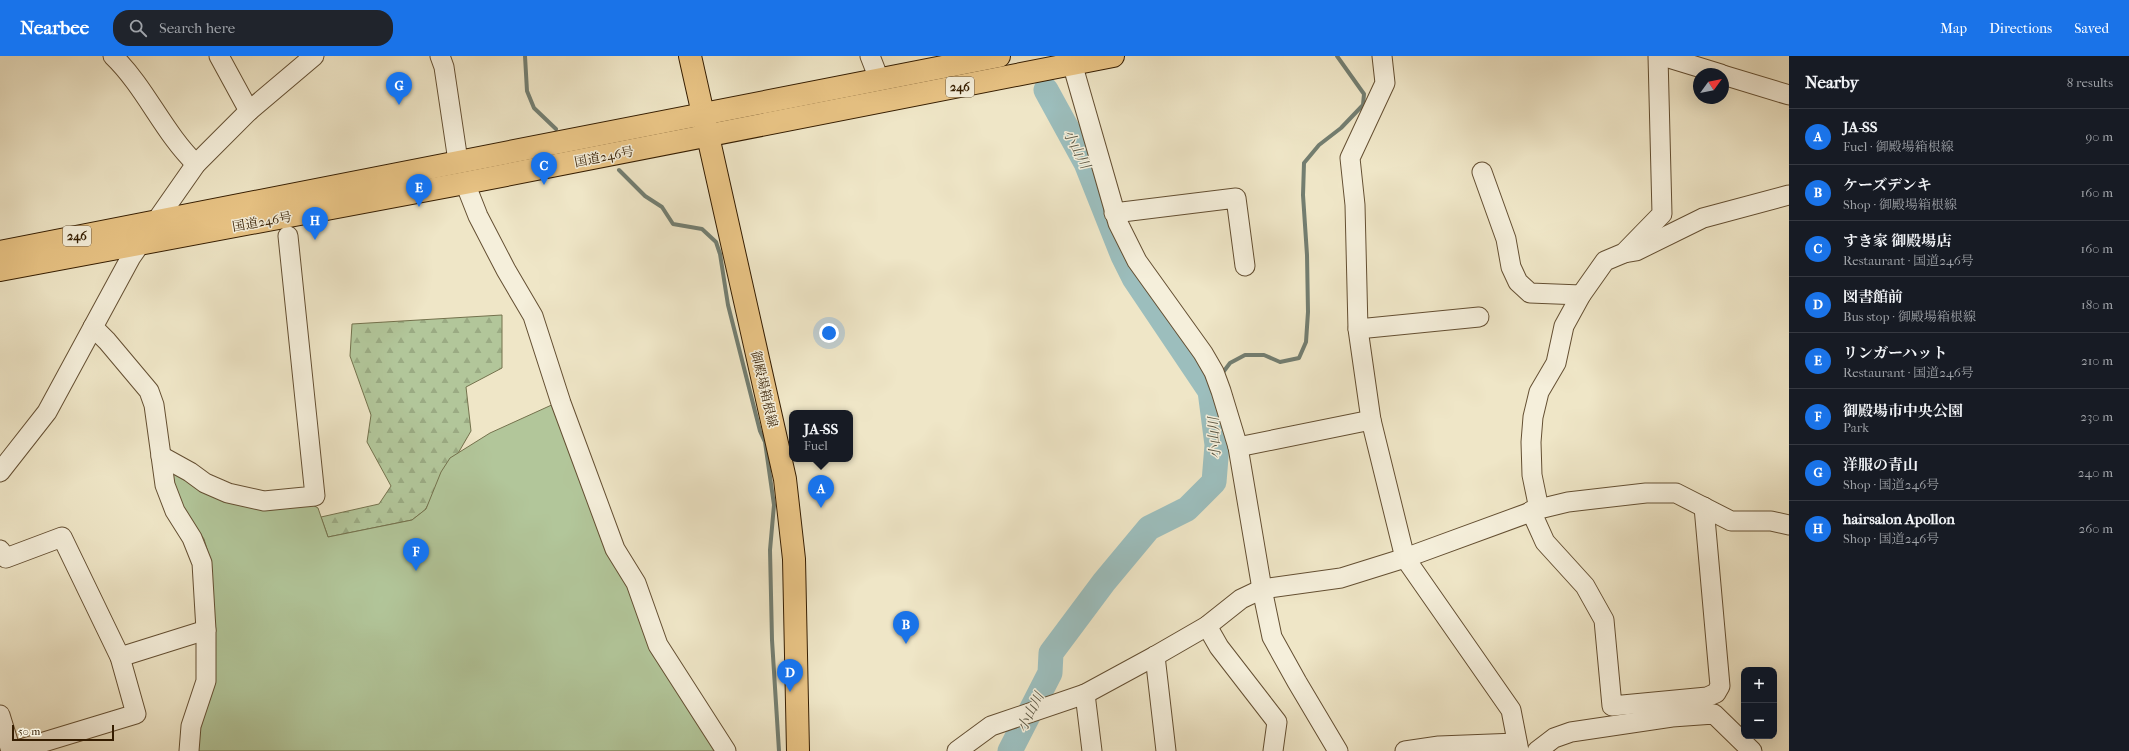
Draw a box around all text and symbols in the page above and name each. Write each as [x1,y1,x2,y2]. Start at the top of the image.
search box [113,10,393,46]
text: Nearbee [20,17,89,39]
icon: search [127,17,149,39]
text: Search here [159,19,235,37]
text: Map [1940,20,1967,37]
text: Directions [1989,20,2052,37]
text: Saved [2074,20,2109,37]
north arrow [1693,68,1729,104]
pin: G [386,72,412,105]
text: Nearby [1805,72,1859,92]
text: 8 results [2067,75,2113,90]
road number: 246 [946,77,974,97]
text: JA-SS [1843,118,1878,136]
water label: 小山川 [1059,127,1095,174]
text: A [1814,129,1822,144]
text: 90 m [2085,129,2113,144]
text: Fuel · 御殿場箱根線 [1843,139,1953,154]
street label: 国道246号 [573,143,635,170]
pin: C [531,152,557,185]
pin: E [406,174,432,207]
text: ケーズデンキ [1843,176,1932,194]
text: B [1814,185,1822,200]
text: 160 m [2081,185,2113,200]
text: Shop · 御殿場箱根線 [1843,197,1957,212]
pin: H [302,207,328,240]
street label: 国道246号 [231,209,293,234]
road number: 246 [63,226,91,246]
text: すき家 御殿場店 [1843,232,1951,250]
text: C [1814,241,1822,256]
text: 160 m [2081,241,2113,256]
text: Restaurant · 国道246号 [1843,253,1974,268]
text: 図書館前 [1843,288,1903,306]
text: D [1813,297,1823,312]
text: 180 m [2081,297,2113,312]
text: Bus stop · 御殿場箱根線 [1843,309,1976,324]
your location [819,323,839,343]
text: リンガーハット [1843,344,1947,362]
street label: 御殿場箱根線 [748,349,781,429]
text: E [1814,353,1822,368]
text: 210 m [2081,353,2113,368]
text: Restaurant · 国道246号 [1843,365,1974,380]
text: 御殿場市中央公園 [1843,402,1963,420]
text: F [1815,409,1821,424]
text: 230 m [2080,409,2113,424]
popup [789,410,853,462]
water label: 小山川 [1205,415,1224,459]
text: JA-SS [804,420,838,438]
text: Park [1843,420,1869,435]
text: Fuel [804,438,828,453]
text: 洋服の青山 [1843,456,1918,474]
text: G [1813,465,1823,480]
text: 240 m [2078,465,2113,480]
pin: A [808,475,834,508]
text: Shop · 国道246号 [1843,477,1939,492]
text: hairsalon Apollon [1843,510,1955,528]
text: H [1813,521,1823,536]
text: 260 m [2079,521,2113,536]
text: Shop · 国道246号 [1843,531,1939,546]
pin: F [403,538,429,571]
pin: B [893,611,919,644]
pin: D [777,659,803,692]
map controls [1741,667,1777,739]
button: + [1741,667,1777,703]
water label: 小山川 [1013,688,1048,735]
button: − [1741,703,1777,739]
scale bar [12,723,114,742]
text: 50 m [18,725,40,738]

